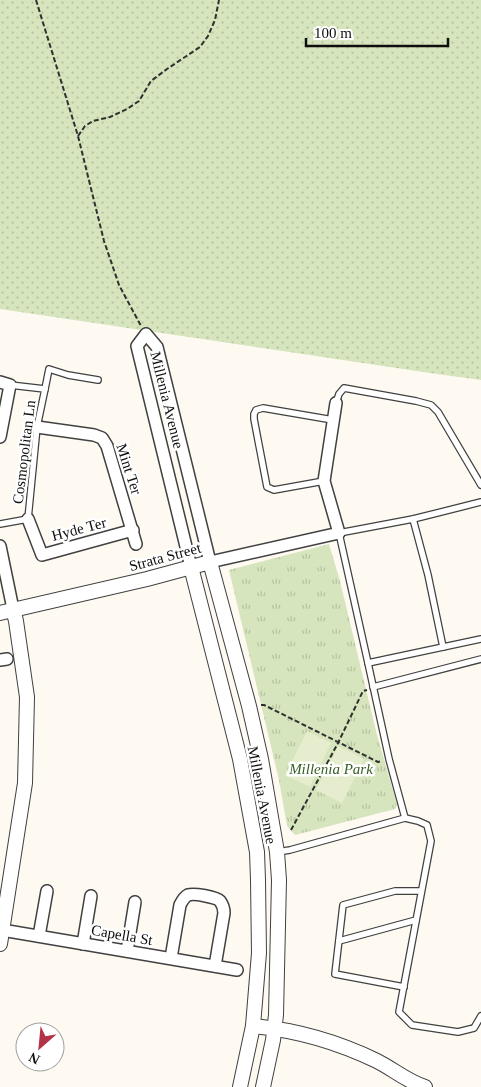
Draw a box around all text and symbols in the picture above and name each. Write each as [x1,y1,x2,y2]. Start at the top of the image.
scale bar [306,15,448,47]
text: 100 m [314,25,352,41]
street label: Millenia Avenue [147,350,187,450]
street label: Cosmopolitan Ln [10,399,38,505]
street label: Mint Ter [113,442,145,496]
street label: Hyde Ter [50,514,108,544]
street label: Strata Street [127,540,203,574]
street label: Millenia Avenue [245,745,279,846]
park label: Millenia Park [288,761,373,777]
street label: Capella St [90,922,155,948]
north arrow [15,1022,65,1072]
text: N [26,1049,42,1067]

